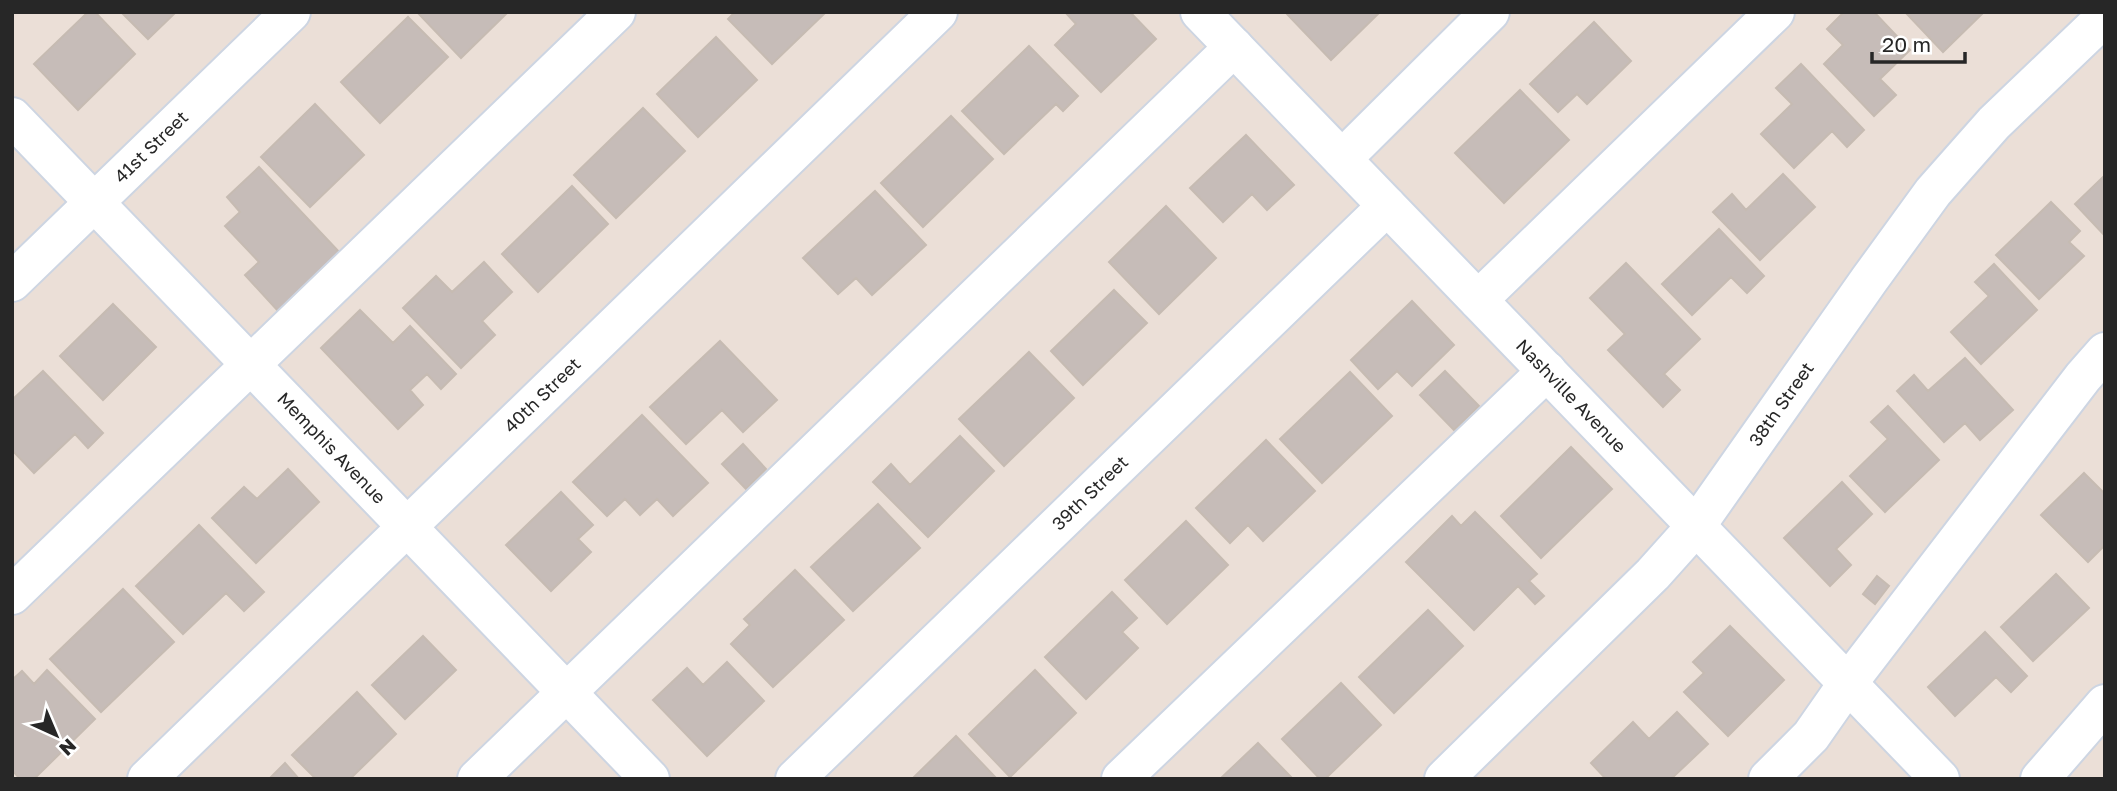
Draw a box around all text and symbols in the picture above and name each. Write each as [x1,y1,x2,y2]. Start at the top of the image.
scale bar [1872,21,1965,65]
text: 20 m [1882,31,1931,57]
street label: 41st Street [109,106,192,187]
street label: Nashville Avenue [1512,334,1631,457]
street label: 40th Street [499,353,585,437]
street label: 38th Street [1744,357,1818,450]
street label: Memphis Avenue [273,387,391,508]
street label: 39th Street [1047,451,1132,534]
north arrow [21,700,91,770]
text: N [55,734,81,761]

